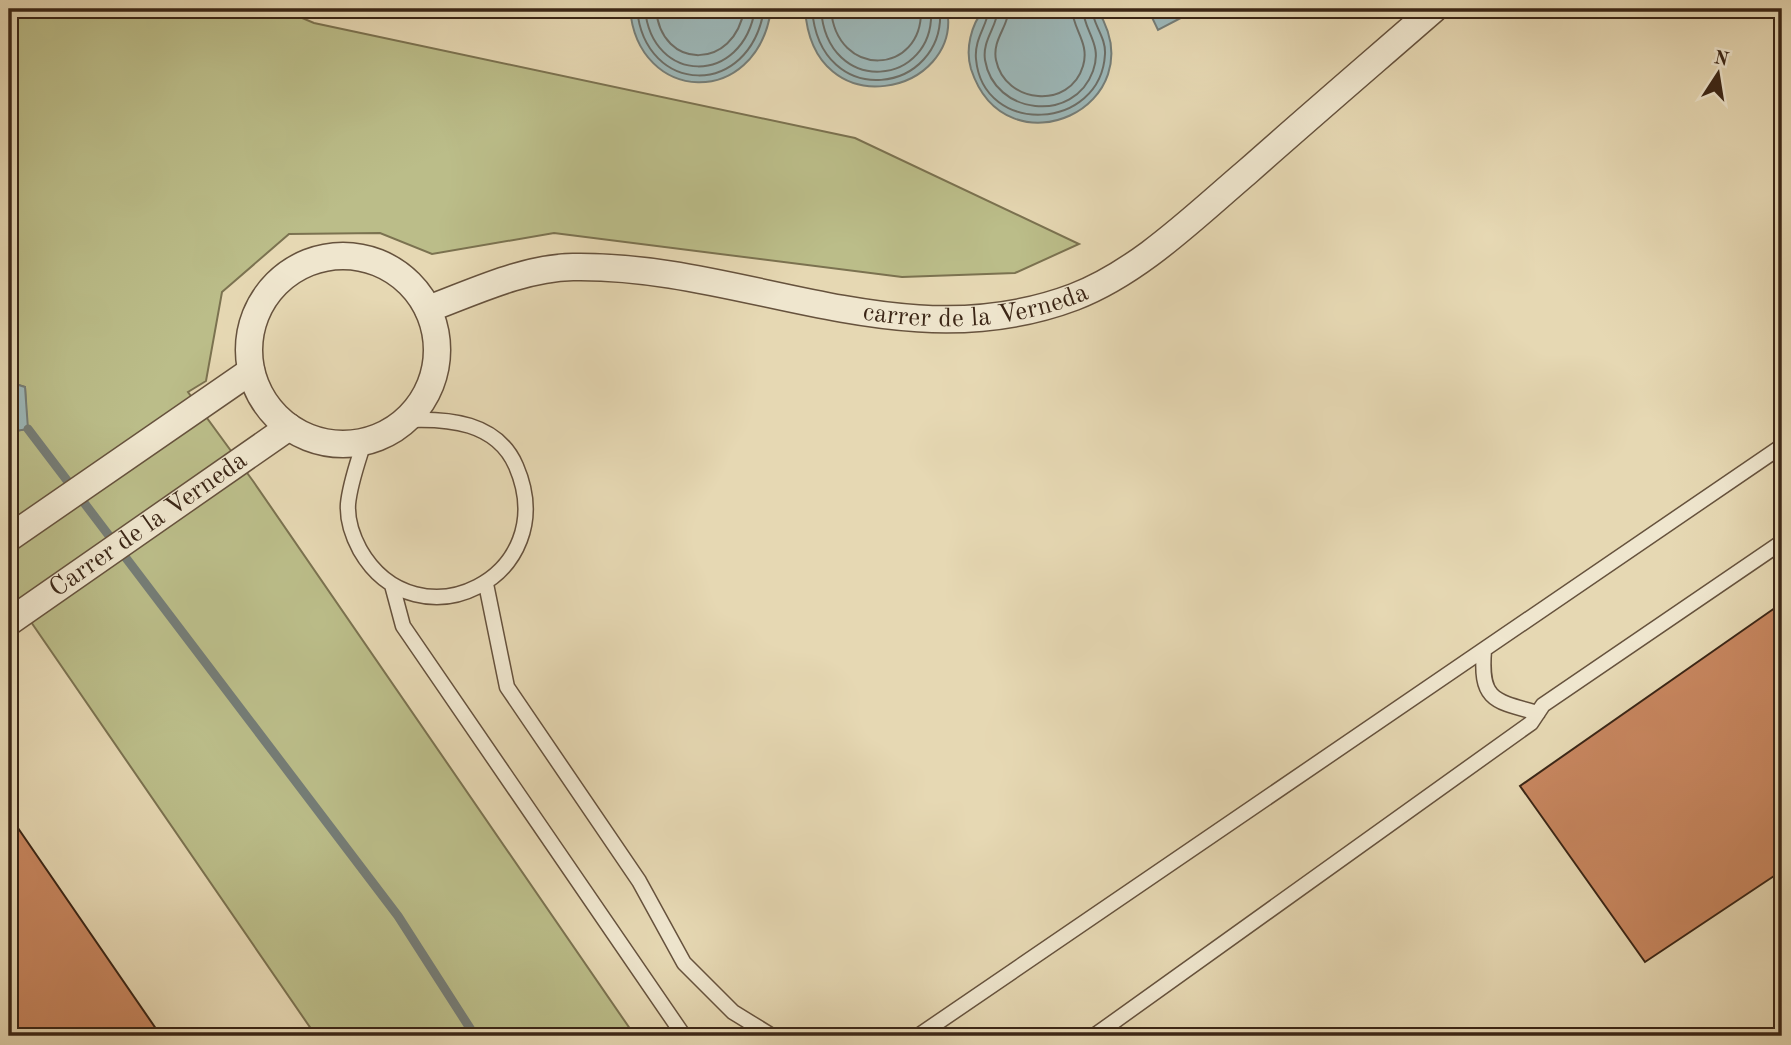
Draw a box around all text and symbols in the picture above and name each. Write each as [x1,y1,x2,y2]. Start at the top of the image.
north arrow [1682,38,1752,108]
text: N [1712,49,1731,71]
street label: carrer de la Verneda [861,280,1092,332]
street label: Carrer de la Verneda [45,447,252,602]

